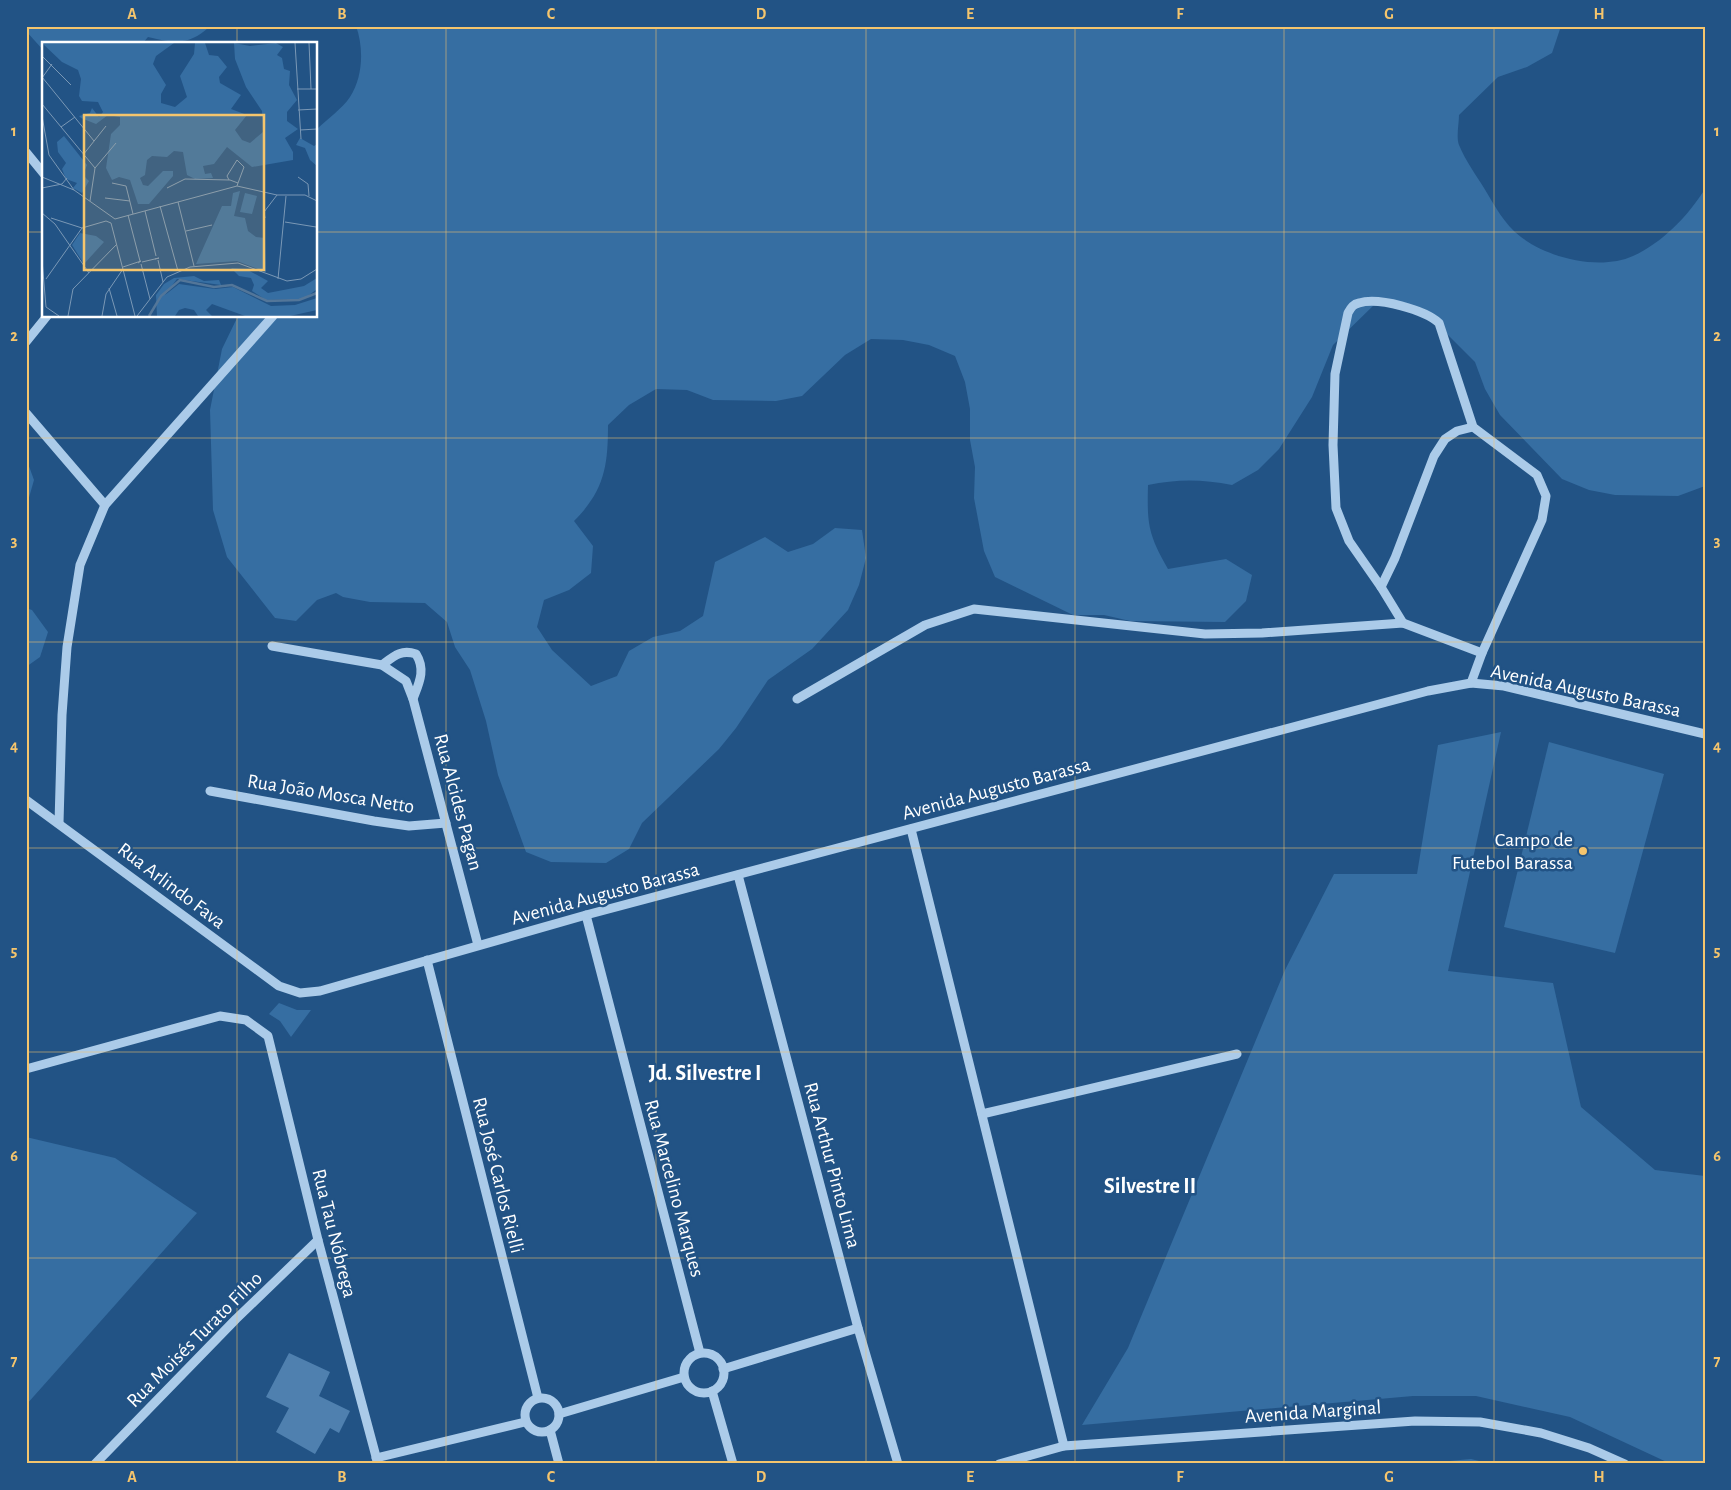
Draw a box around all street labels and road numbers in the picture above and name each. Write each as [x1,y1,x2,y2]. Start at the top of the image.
street label: Avenida Augusto Barassa [1489,661,1683,721]
street label: Rua Alcides Pagan [430,732,486,873]
street label: Avenida Augusto Barassa [900,754,1092,824]
street label: Rua João Mosca Netto [246,771,416,817]
street label: Rua Arlindo Fava [114,839,229,933]
street label: Avenida Augusto Barassa [509,859,701,929]
street label: Rua Arthur Pinto Lima [800,1080,864,1250]
street label: Rua José Carlos Rielli [469,1095,527,1255]
street label: Rua Marcelino Marques [641,1097,707,1279]
street label: Rua Tau Nóbrega [308,1167,360,1300]
street label: Rua Moisés Turato Filho [123,1268,266,1411]
street label: Avenida Marginal [1244,1397,1382,1427]

